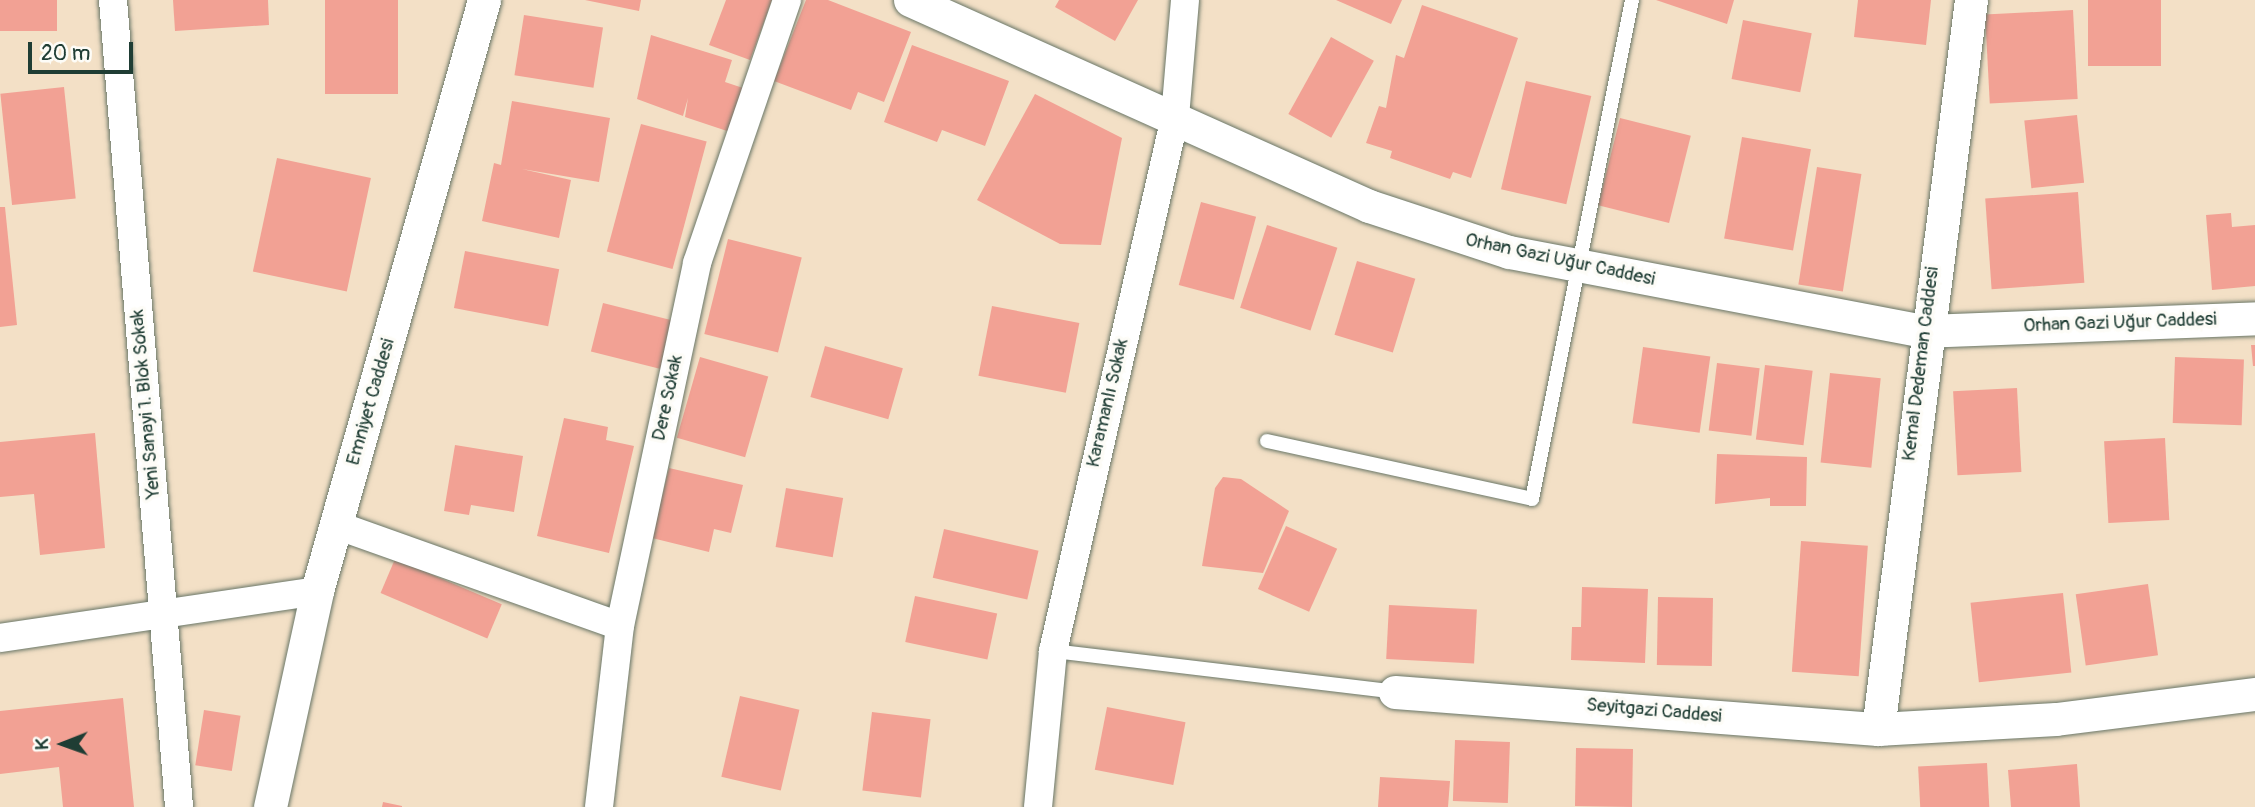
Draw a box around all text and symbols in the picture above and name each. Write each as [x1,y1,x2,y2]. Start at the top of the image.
scale bar [32,28,136,72]
text: 20 m [41,40,90,67]
street label: Orhan Gazi Uğur Caddesi [1463,229,1657,291]
street label: Kemal Dedeman Caddesi [1898,266,1944,462]
street label: Yeni Sanayi 1. Blok Sokak [126,308,166,500]
street label: Orhan Gazi Uğur Caddesi [2023,308,2217,338]
street label: Emniyet Caddesi [342,336,400,468]
street label: Karamanlı Sokak [1082,336,1134,470]
street label: Dere Sokak [648,353,688,443]
street label: Seyitgazi Caddesi [1585,694,1723,728]
north arrow [28,709,98,779]
text: K [30,738,54,750]

